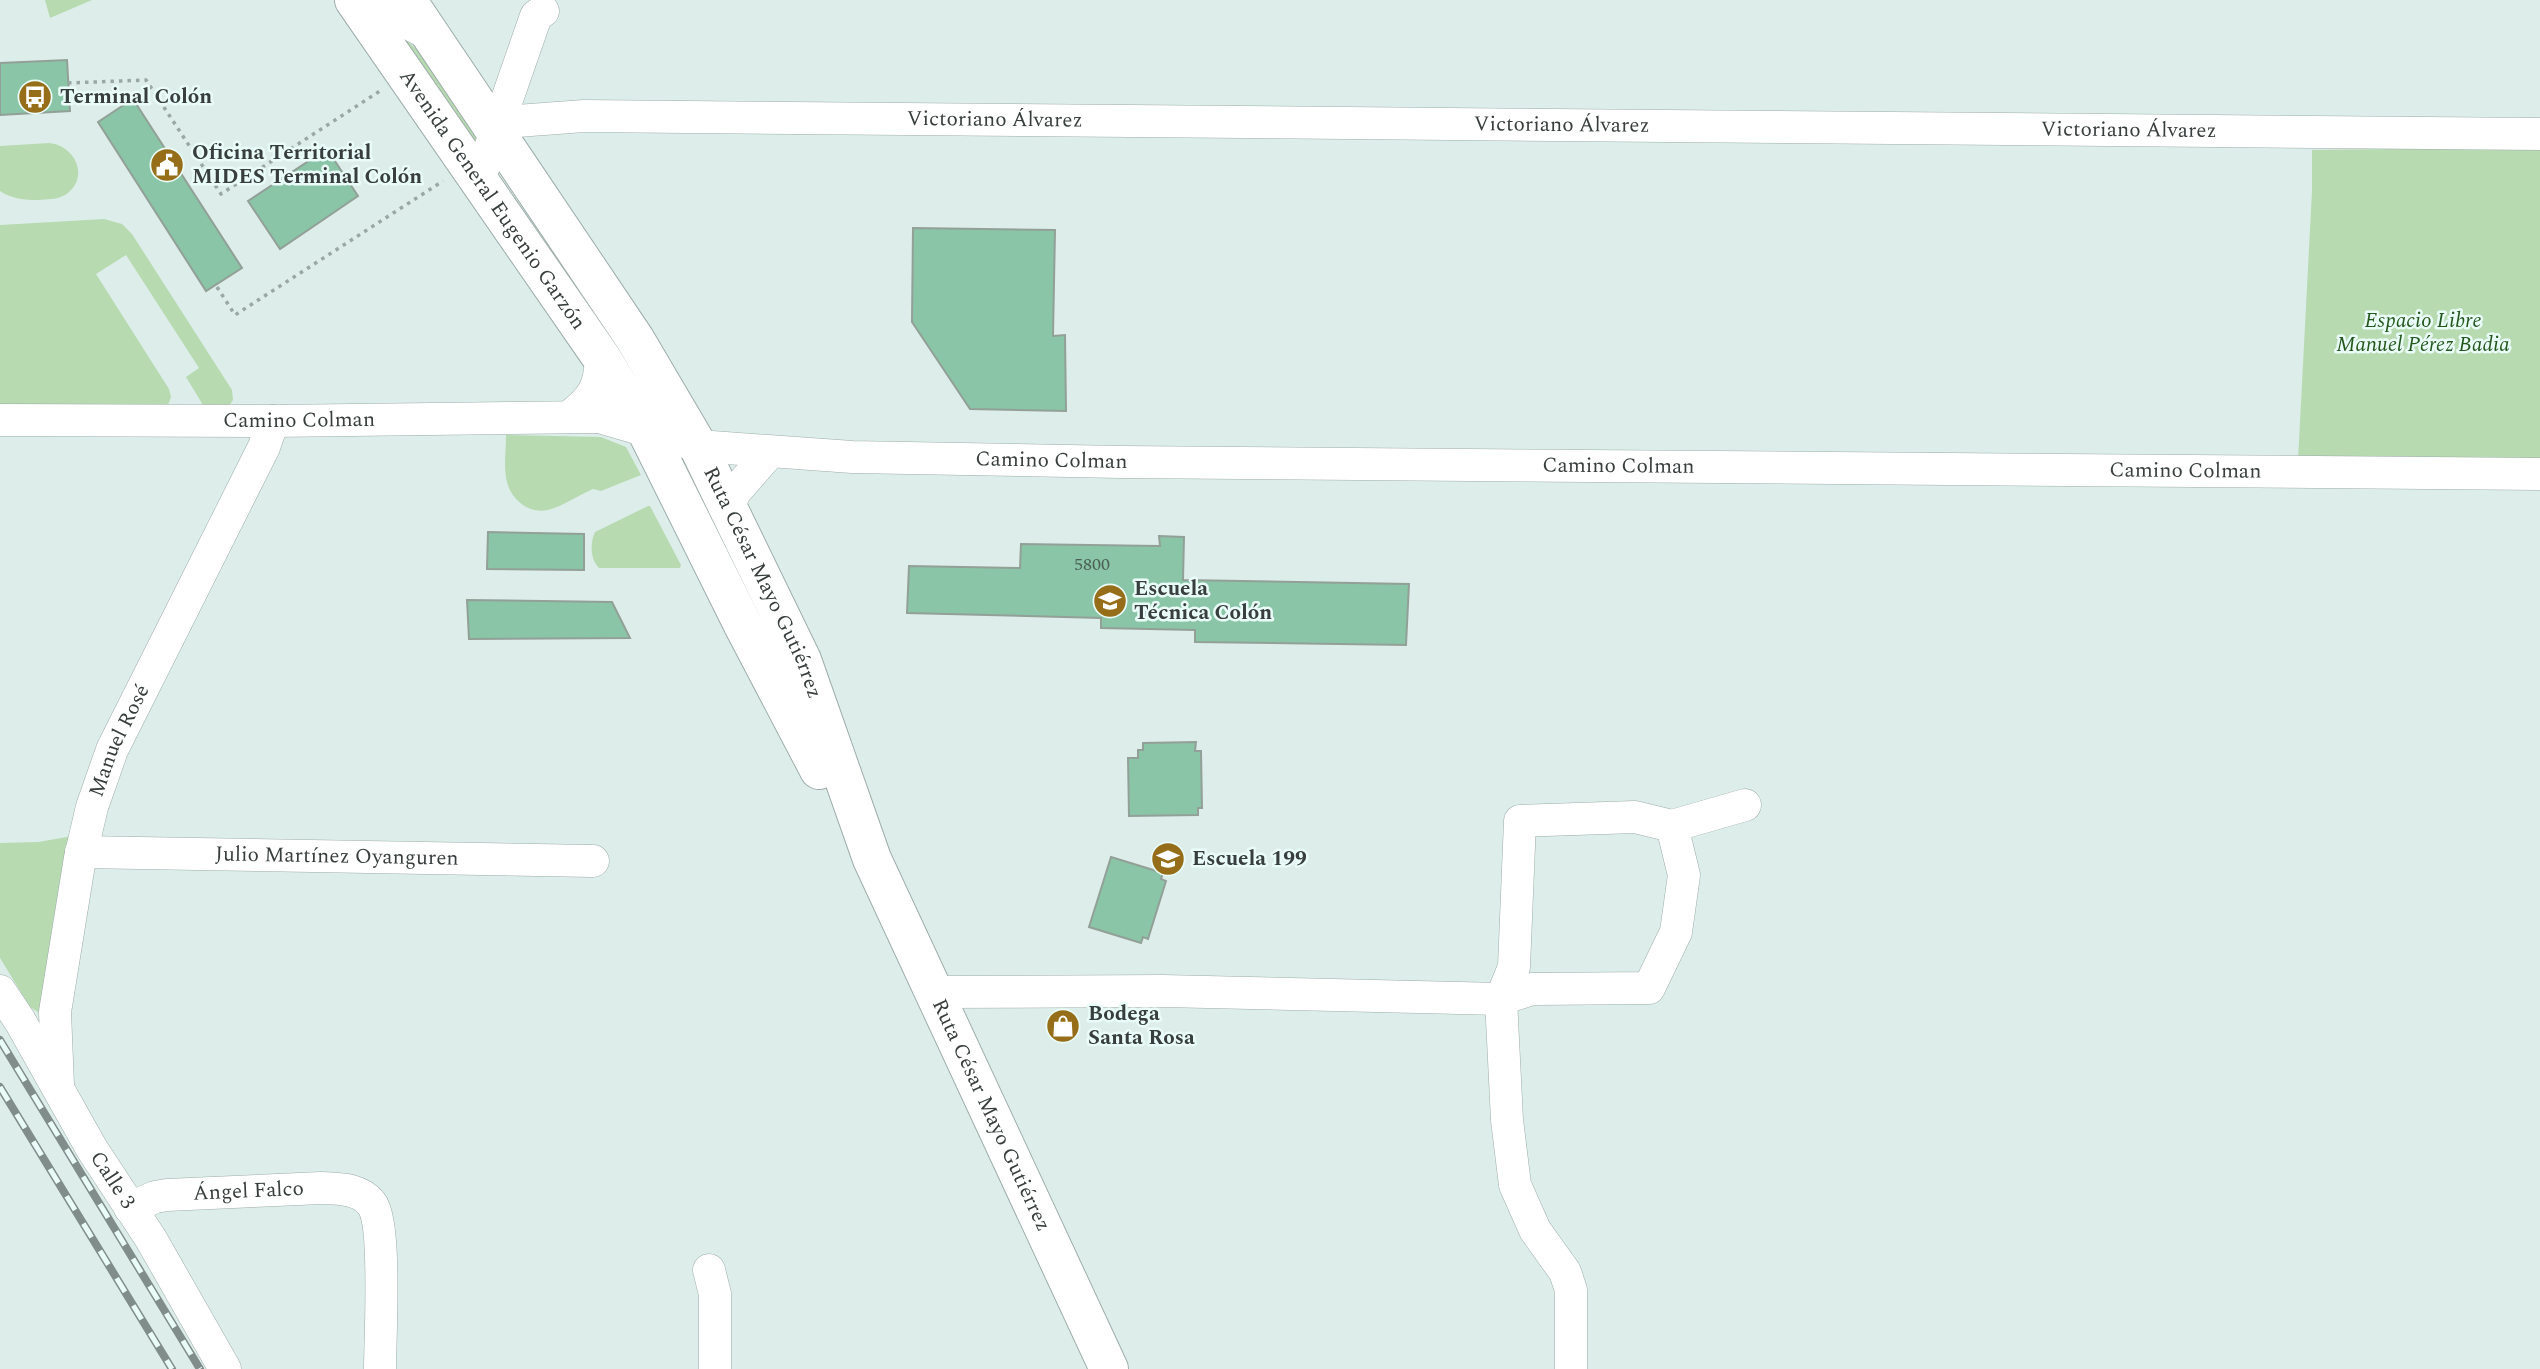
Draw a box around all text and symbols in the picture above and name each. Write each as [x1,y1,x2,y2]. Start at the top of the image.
street label: Avenida General Eugenio Garzón [391,63,594,337]
bus stop icon: Terminal Colón [16,78,54,116]
place label: Terminal Colón [60,81,212,113]
street label: Victoriano Álvarez [907,103,1083,137]
street label: Victoriano Álvarez [1474,108,1650,142]
street label: Victoriano Álvarez [2041,113,2217,147]
place label: Oficina Territorial MIDES Terminal Colón [192,137,422,193]
public building icon: Oficina Territorial MIDES Terminal Colón [148,146,186,184]
park label: Espacio Libre Manuel Pérez Badia [2336,305,2510,361]
street label: Camino Colman [223,404,375,437]
street label: Camino Colman [975,443,1128,478]
street label: Camino Colman [1542,450,1695,483]
street label: Camino Colman [2109,454,2262,488]
street label: Ruta César Mayo Gutiérrez [694,461,830,703]
house number: 5800 [1074,551,1110,578]
place label: Escuela Técnica Colón [1134,573,1272,629]
school or university icon: Escuela Técnica Colón [1091,582,1129,620]
street label: Manuel Rosé [81,679,158,802]
street label: Julio Martínez Oyanguren [215,838,459,875]
school or university icon: Escuela 199 [1149,840,1187,878]
place label: Escuela 199 [1192,843,1307,875]
street label: Ruta César Mayo Gutiérrez [923,994,1059,1237]
place label: Bodega Santa Rosa [1088,998,1195,1054]
shop icon: Bodega Santa Rosa [1044,1007,1082,1045]
street label: Calle 3 [81,1145,143,1216]
street label: Ángel Falco [192,1173,305,1210]

